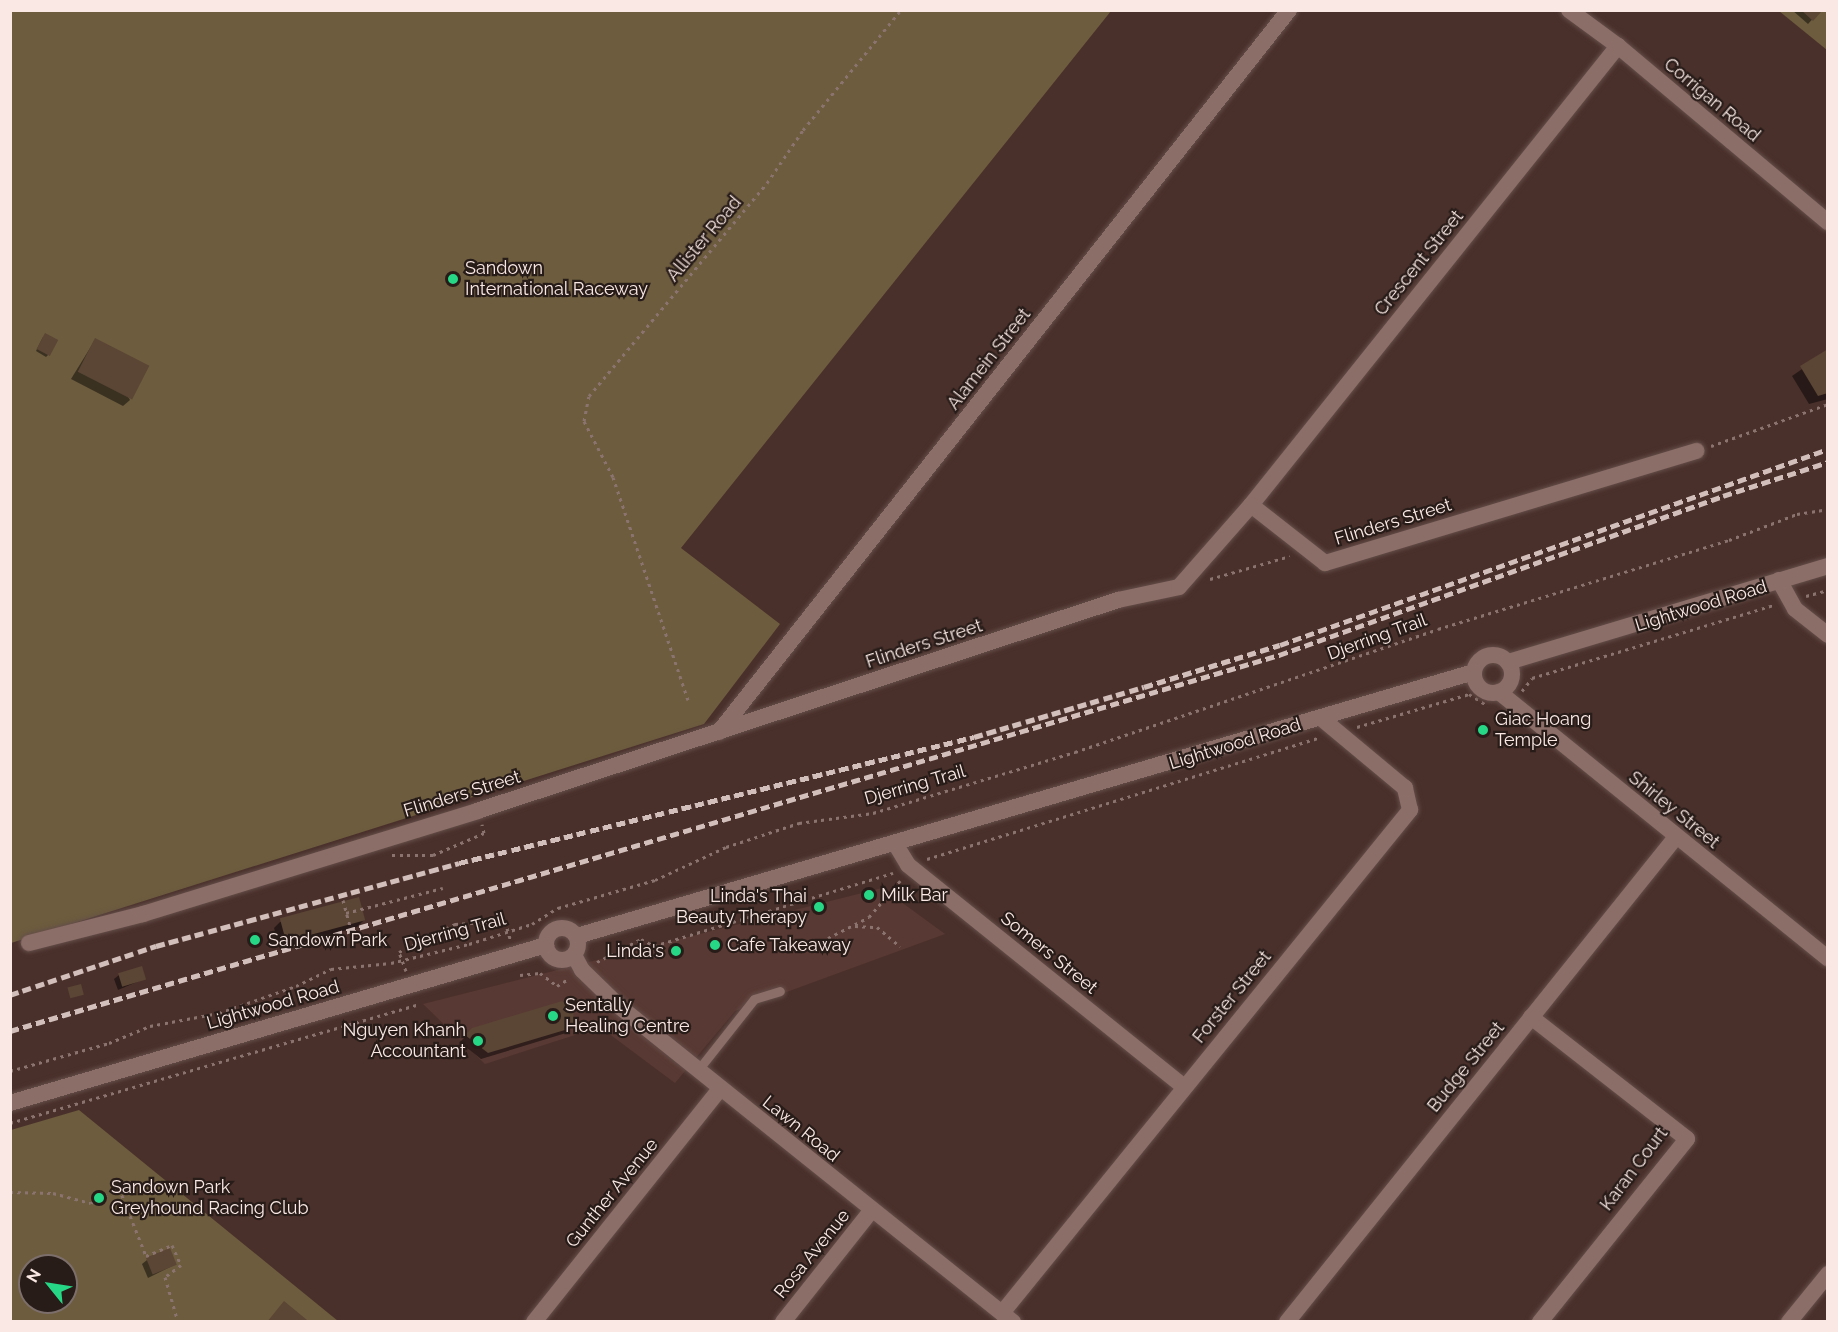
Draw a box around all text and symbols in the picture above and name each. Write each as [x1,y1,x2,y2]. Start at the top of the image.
street label: Corrigan Road [1660,54,1764,146]
street label: Allister Road [662,192,746,286]
street label: Crescent Street [1370,206,1468,320]
place label: Sandown International Raceway [465,258,649,300]
marker: Sandown International Raceway [446,272,460,286]
street label: Alamein Street [943,304,1035,414]
street label: Flinders Street [1332,494,1454,550]
street label: Lightwood Road [1632,576,1770,636]
street label: Djerring Trail [1324,609,1430,665]
street label: Flinders Street [863,615,985,673]
place label: Giac Hoang Temple [1495,709,1591,752]
street label: Lightwood Road [1166,714,1304,774]
marker: Giac Hoang Temple [1476,723,1490,737]
street label: Djerring Trail [862,760,968,810]
street label: Flinders Street [401,766,523,822]
street label: Shirley Street [1624,767,1724,853]
place label: Milk Bar [881,884,948,906]
place label: Linda's Thai Beauty Therapy [675,886,807,928]
marker: Milk Bar [862,888,876,902]
marker: Linda's Thai Beauty Therapy [812,900,826,914]
street label: Somers Street [996,907,1102,999]
street label: Djerring Trail [402,908,508,956]
place label: Sandown Park [268,929,387,951]
marker: Sandown Park [246,931,264,949]
place label: Cafe Takeaway [727,934,852,956]
marker: Cafe Takeaway [708,938,722,952]
place label: Linda's [606,940,664,962]
marker: Linda's [669,944,683,958]
street label: Forster Street [1188,946,1276,1048]
street label: Lightwood Road [204,976,342,1034]
place label: Sentally Healing Centre [565,995,689,1038]
marker: Sentally Healing Centre [546,1009,560,1023]
street label: Budge Street [1423,1017,1509,1117]
place label: Nguyen Khanh Accountant [342,1020,466,1062]
marker: Nguyen Khanh Accountant [471,1034,485,1048]
street label: Lawn Road [758,1091,844,1167]
street label: Karan Court [1596,1123,1672,1215]
street label: Gunther Avenue [561,1134,663,1252]
place label: Sandown Park Greyhound Racing Club [111,1177,309,1220]
marker: Sandown Park Greyhound Racing Club [92,1191,106,1205]
street label: Rosa Avenue [769,1205,855,1303]
north arrow [18,1254,78,1314]
text: N [22,1266,45,1286]

